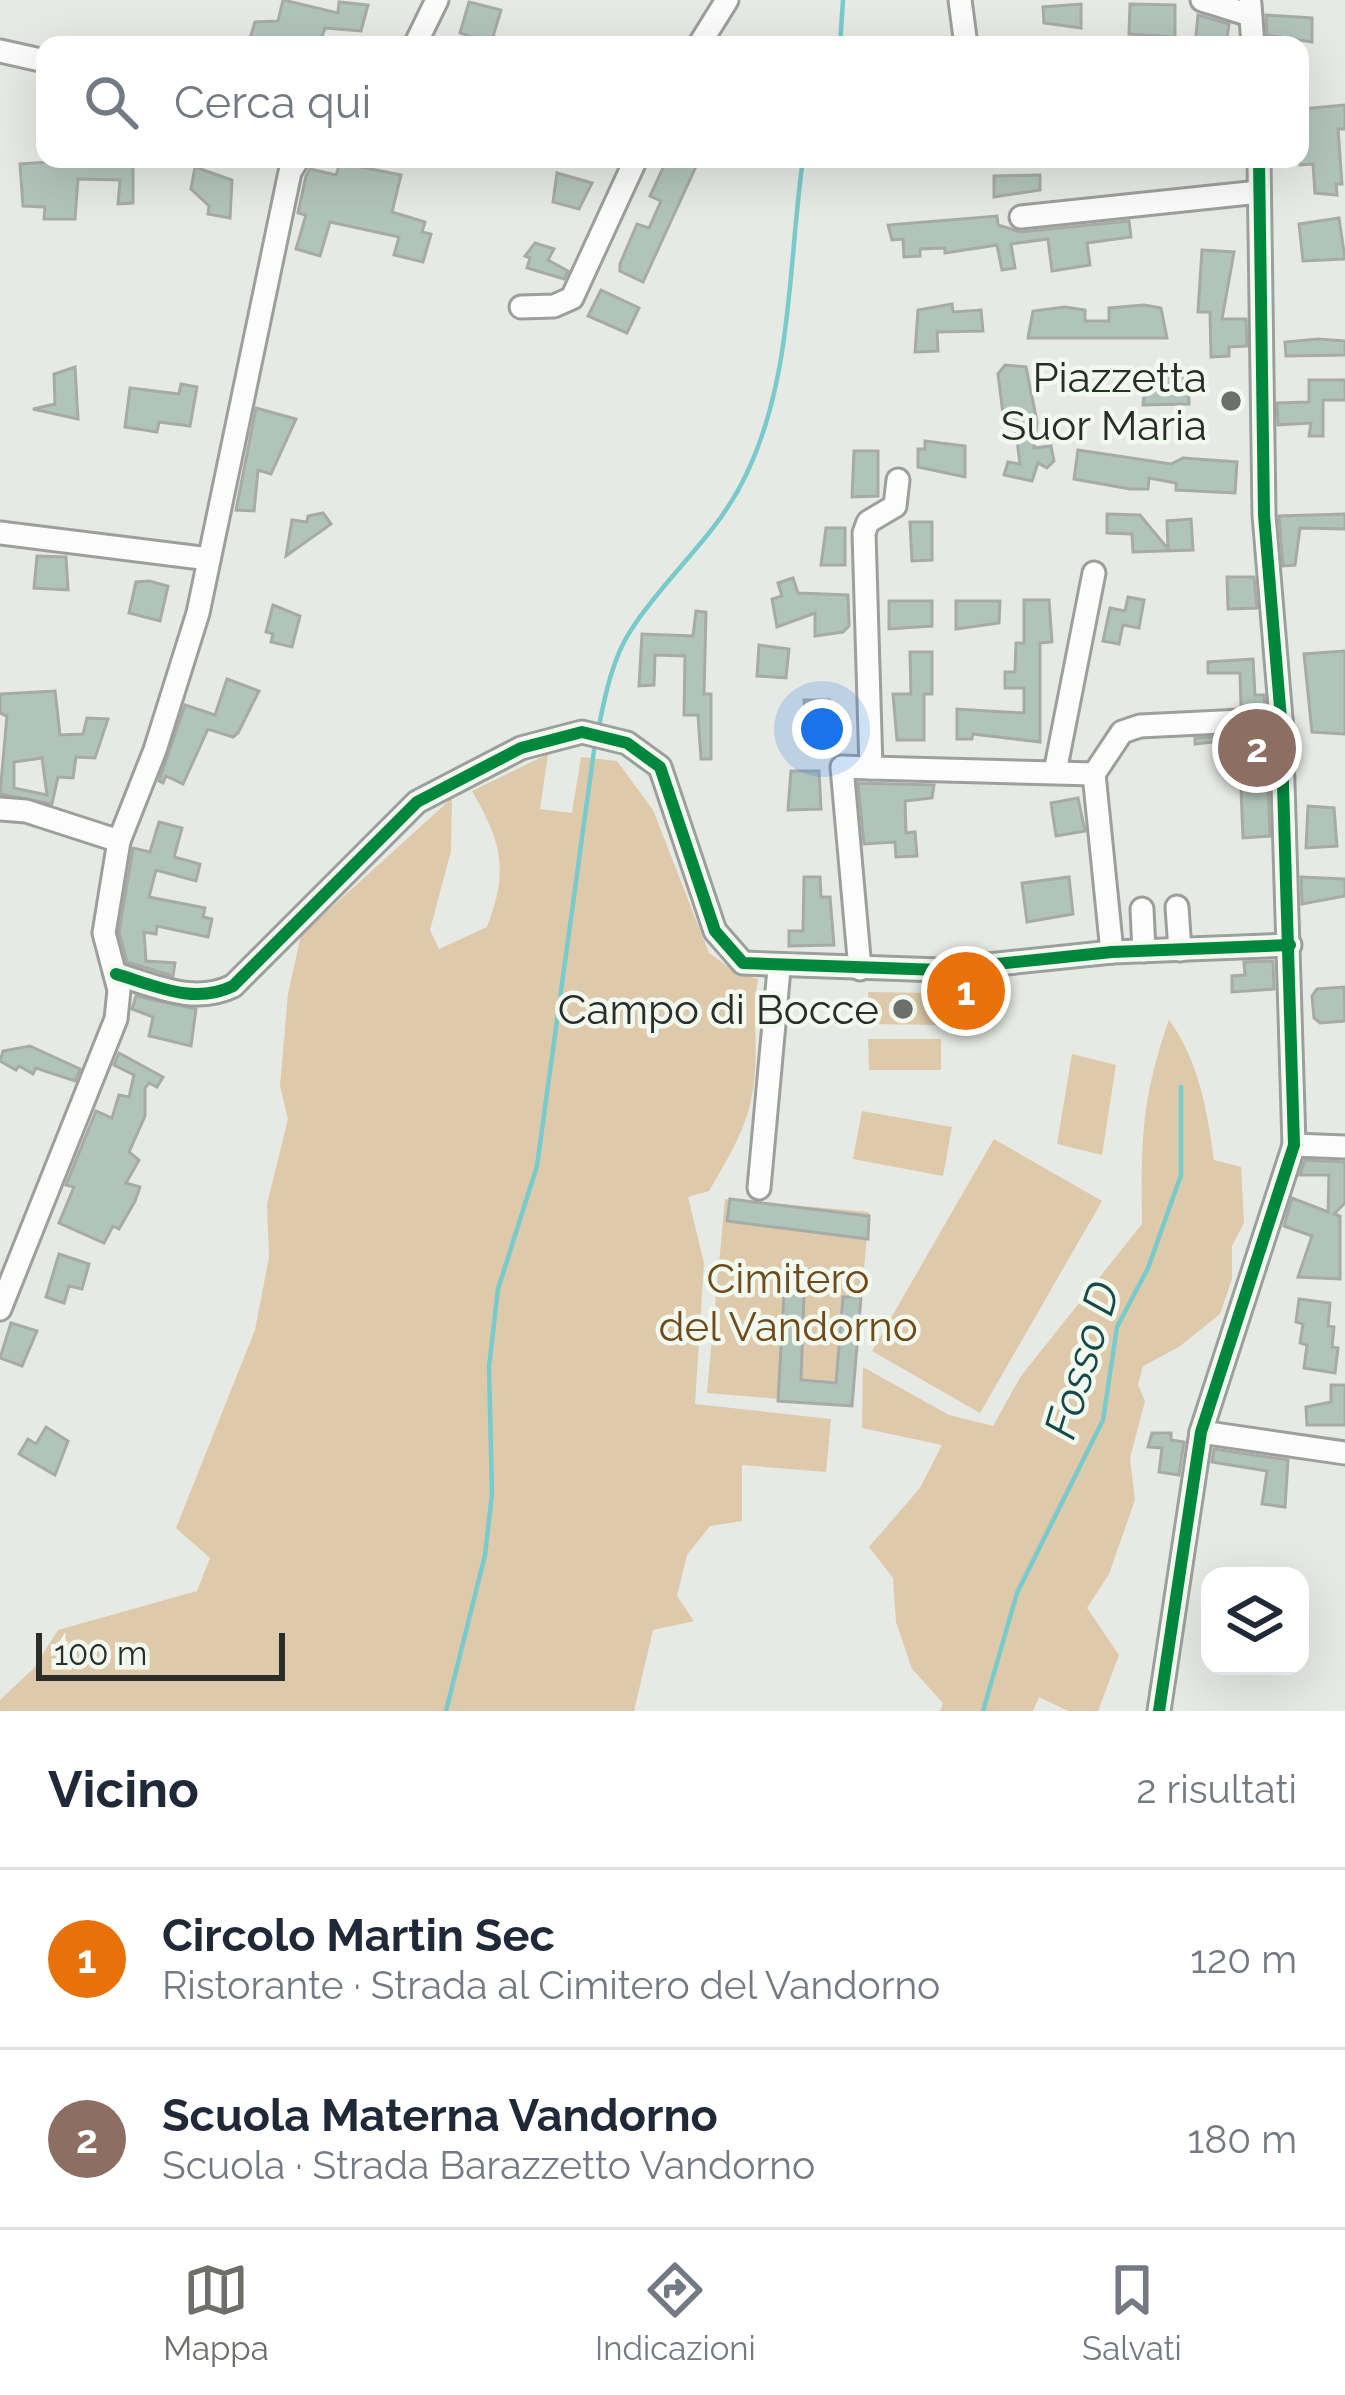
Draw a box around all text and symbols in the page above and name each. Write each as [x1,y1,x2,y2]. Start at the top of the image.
search box [36,36,1309,168]
icon: search [78,69,144,135]
text: Cerca qui [174,76,371,129]
place label: Piazzetta Suor Maria [1001,353,1207,450]
marker: Piazzetta Suor Maria [1218,388,1244,414]
your location [792,699,852,759]
pin: 2 [1218,703,1296,793]
pin: 1 [927,946,1005,1036]
place label: Campo di Bocce [558,985,879,1034]
marker: Campo di Bocce [890,996,916,1022]
park label: Cimitero del Vandorno [658,1254,918,1351]
water label: Fosso D [1033,1276,1131,1444]
map controls [1201,1567,1309,1675]
button: layers [1201,1567,1309,1675]
scale bar [36,1627,285,1680]
text: 100 m [54,1634,147,1673]
text: Vicino [48,1759,199,1819]
text: 2 risultati [1136,1766,1297,1812]
text: Circolo Martin Sec [162,1909,555,1962]
text: 1 [77,1936,97,1982]
text: 120 m [1190,1936,1297,1982]
text: Ristorante · Strada al Cimitero del Vandorno [162,1962,940,2008]
text: Scuola Materna Vandorno [162,2089,718,2142]
text: 2 [76,2116,98,2162]
text: 180 m [1188,2116,1297,2162]
text: Scuola · Strada Barazzetto Vandorno [162,2142,815,2188]
tab: Mappa [163,2257,269,2368]
tab: Indicazioni [595,2257,756,2368]
tab: Salvati [1082,2257,1182,2368]

